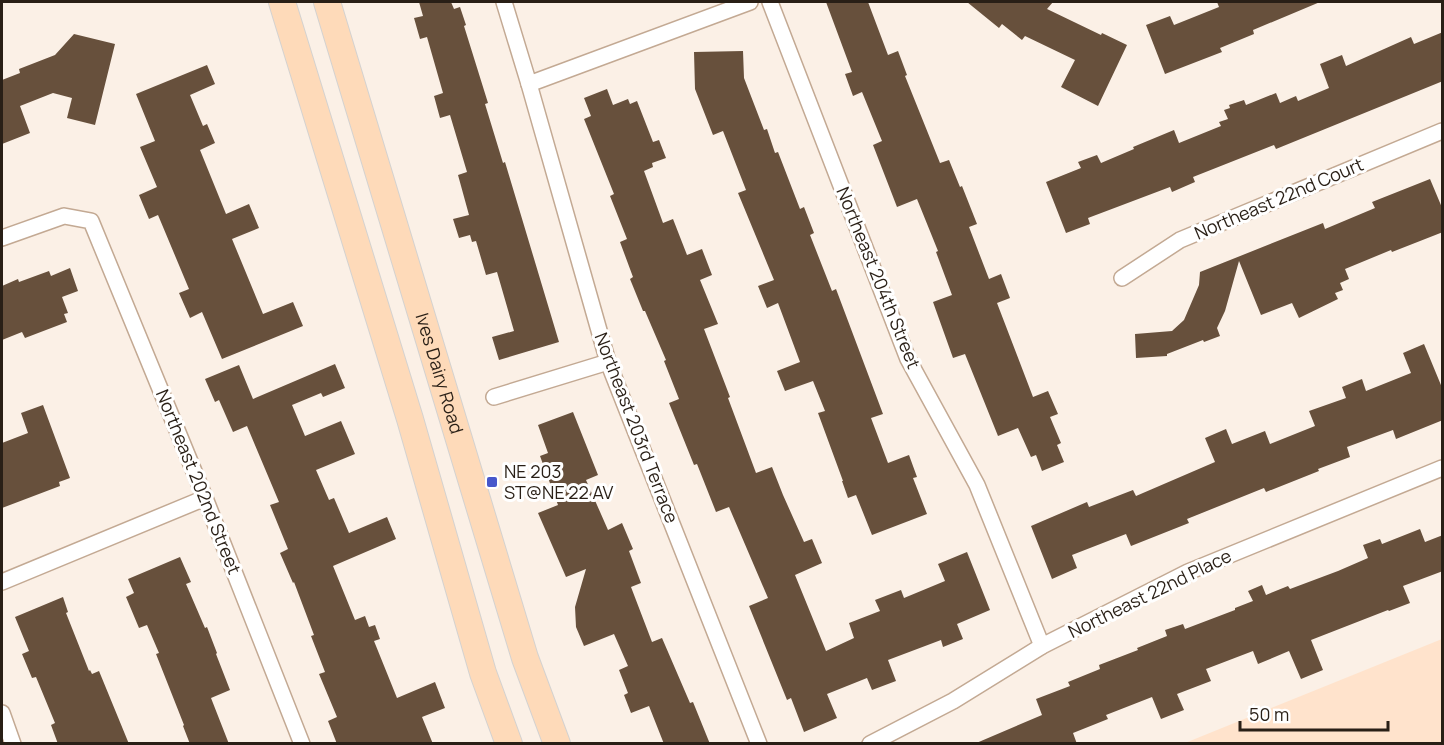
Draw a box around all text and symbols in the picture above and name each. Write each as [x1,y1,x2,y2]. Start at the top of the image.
street label: Northeast 22nd Court [1190,152,1367,245]
street label: Northeast 204th Street [831,183,926,372]
street label: Ives Dairy Road [411,310,470,436]
street label: Northeast 203rd Terrace [589,329,684,526]
street label: Northeast 202nd Street [151,386,247,578]
place label: NE 203 ST@NE 22 AV [504,459,614,504]
marker: NE 203 ST@NE 22 AV [485,475,499,489]
street label: Northeast 22nd Place [1064,543,1235,643]
scale bar [1240,694,1388,732]
text: 50 m [1249,702,1289,726]

